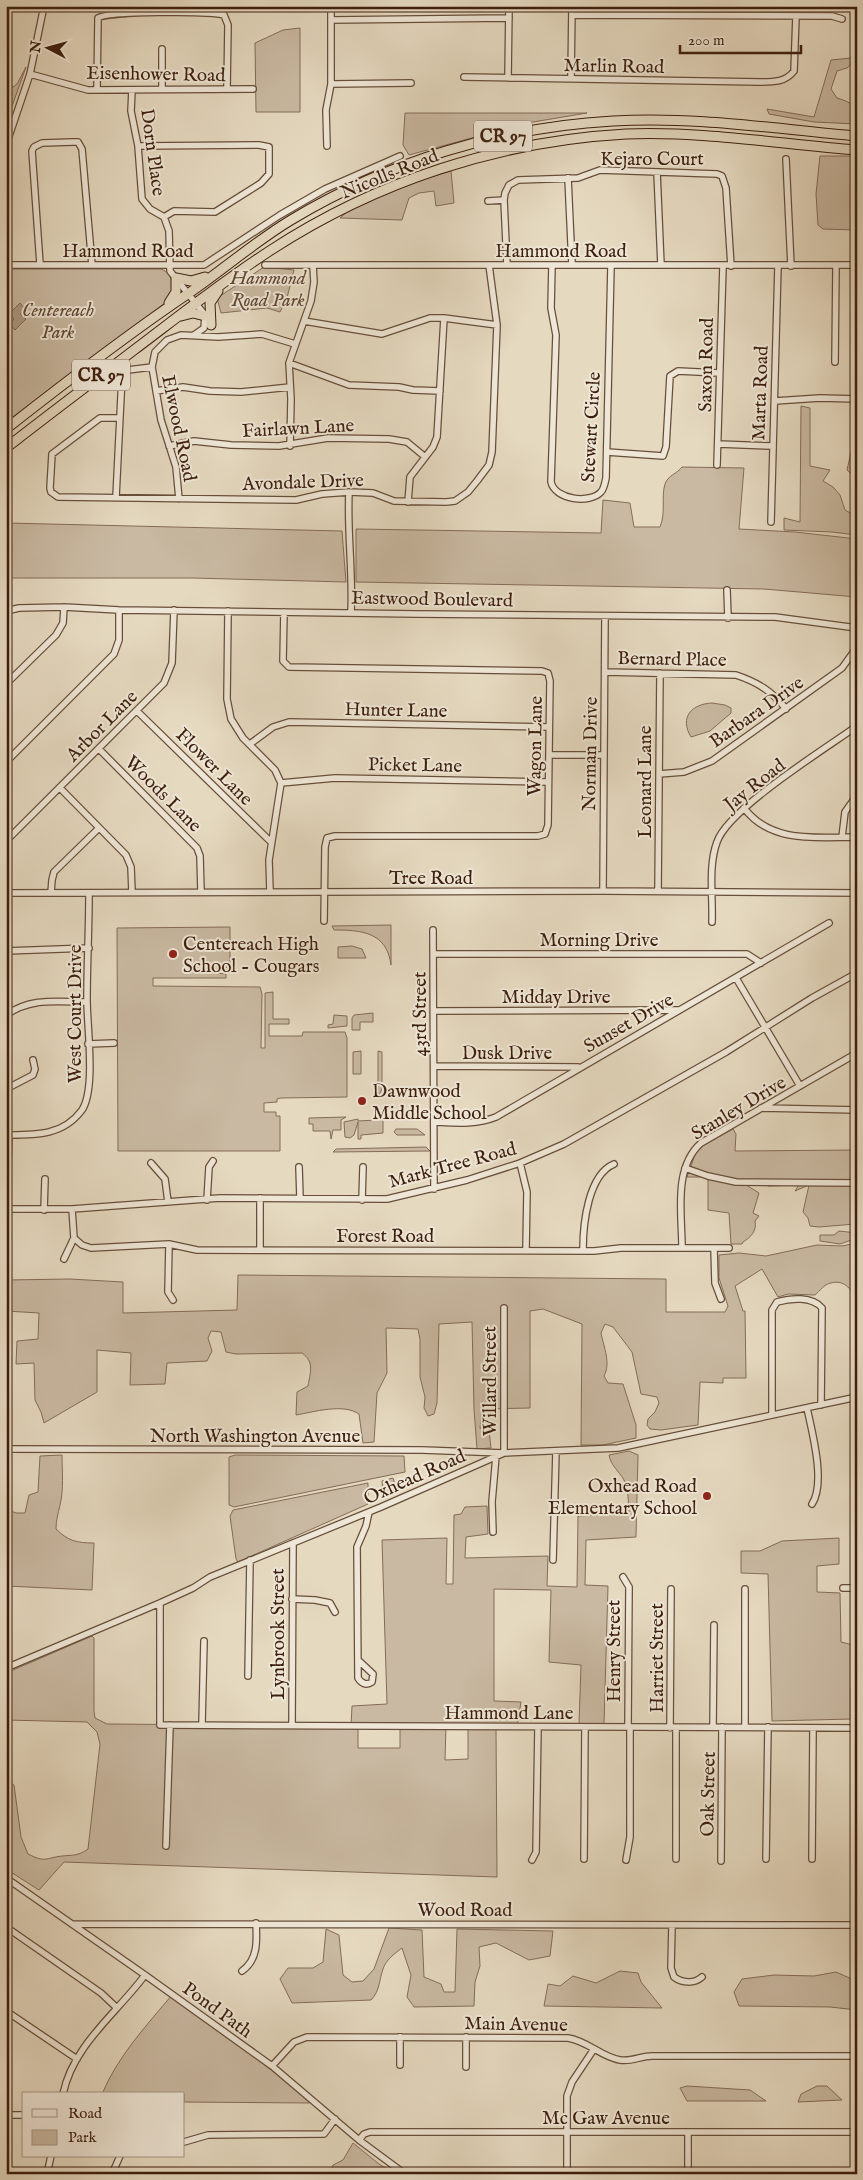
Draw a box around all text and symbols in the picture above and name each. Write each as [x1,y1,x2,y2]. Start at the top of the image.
north arrow [22,22,72,72]
scale bar [680,22,802,54]
text: 200 m [688,31,725,50]
text: N [26,40,46,55]
street label: Marlin Road [563,54,665,80]
street label: Eisenhower Road [86,62,227,88]
street label: Dorn Place [134,107,170,198]
road number: CR 97 [474,120,532,152]
street label: Nicolls Road [337,144,443,205]
street label: Kejaro Court [600,148,704,172]
street label: Hammond Road [62,240,195,264]
street label: Hammond Road [495,240,628,264]
park label: Hammond Road Park [229,267,307,313]
park label: Centereach Park [22,299,94,345]
street label: Saxon Road [694,317,720,412]
street label: Marta Road [747,344,775,441]
road number: CR 97 [72,360,130,390]
street label: Stewart Circle [577,371,607,483]
street label: Elwood Road [155,373,201,485]
street label: Fairlawn Lane [241,414,355,444]
street label: Avondale Drive [241,469,365,497]
street label: Eastwood Boulevard [351,587,514,613]
street label: Bernard Place [617,647,727,673]
street label: Barbara Drive [705,671,809,754]
street label: Arbor Lane [61,685,144,768]
street label: Wagon Lane [523,695,549,796]
street label: Norman Drive [578,696,604,811]
street label: Hunter Lane [344,698,448,724]
street label: Flower Lane [170,724,258,811]
street label: Leonard Lane [634,725,658,838]
street label: Woods Lane [119,751,206,838]
street label: Picket Lane [368,753,463,779]
street label: Jay Road [718,754,792,818]
street label: Tree Road [389,867,474,891]
street label: Morning Drive [540,929,659,953]
place label: Centereach High School - Cougars [183,933,319,979]
street label: West Court Drive [64,944,88,1083]
marker: Centereach High School - Cougars [167,948,179,960]
street label: 43rd Street [409,971,433,1056]
street label: Midday Drive [502,986,611,1010]
street label: Sunset Drive [580,988,679,1059]
street label: Dusk Drive [462,1042,552,1066]
street label: Stanley Drive [687,1071,791,1146]
place label: Dawnwood Middle School [372,1080,487,1126]
marker: Dawnwood Middle School [356,1095,368,1107]
street label: Mark Tree Road [386,1137,520,1195]
street label: Forest Road [336,1225,435,1249]
street label: Willard Street [479,1325,503,1436]
street label: North Washington Avenue [150,1425,360,1449]
street label: Oxhead Road [360,1444,470,1511]
place label: Oxhead Road Elementary School [548,1475,698,1521]
marker: Oxhead Road Elementary School [701,1490,713,1502]
street label: Lynbrook Street [267,1568,291,1700]
street label: Henry Street [603,1599,627,1702]
street label: Harriet Street [646,1602,670,1713]
street label: Hammond Lane [445,1702,574,1726]
street label: Oak Street [696,1751,722,1837]
street label: Wood Road [418,1899,513,1923]
street label: Pond Path [177,1977,257,2044]
street label: Main Avenue [464,2012,568,2038]
legend [22,2092,185,2158]
text: Road [68,2104,103,2123]
street label: Mc Gaw Avenue [542,2107,670,2131]
text: Park [68,2128,98,2147]

